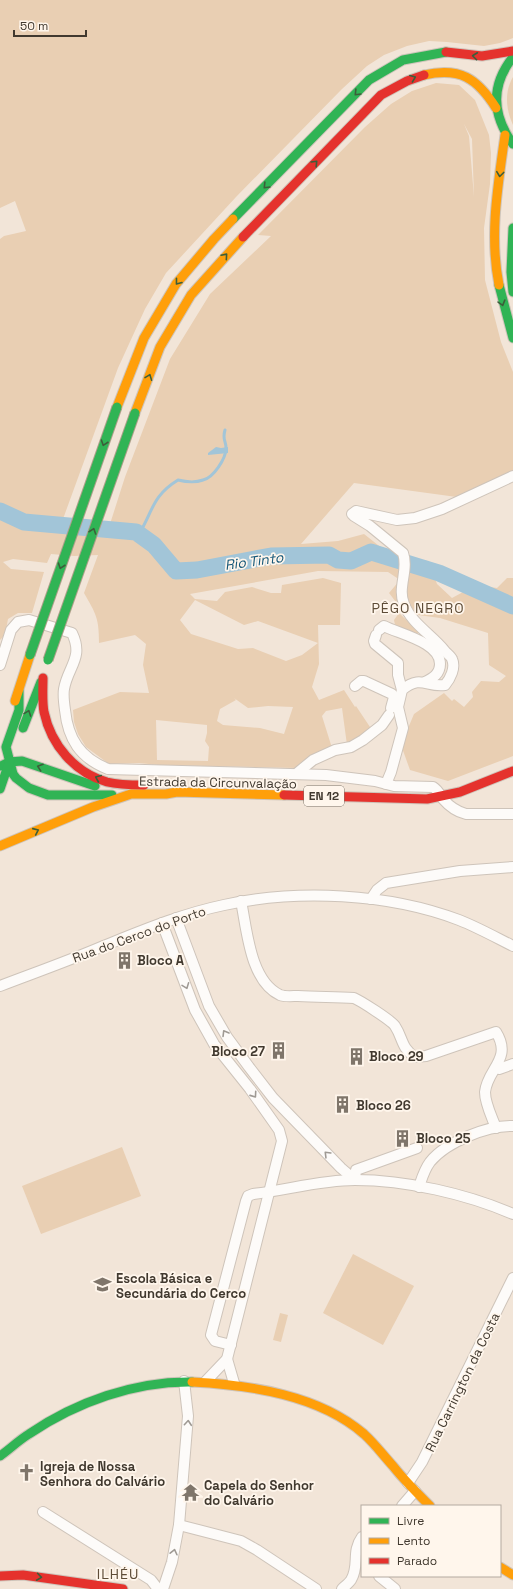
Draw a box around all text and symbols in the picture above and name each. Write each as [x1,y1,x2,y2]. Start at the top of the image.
scale bar [14,12,86,38]
text: 50 m [20,18,48,34]
one-way arrow [472,51,478,60]
one-way arrow [409,75,416,83]
one-way arrow [354,88,362,96]
one-way arrow [311,160,318,168]
one-way arrow [496,171,505,177]
one-way arrow [263,181,271,189]
one-way arrow [220,253,227,261]
one-way arrow [176,277,183,284]
one-way arrow [497,299,506,306]
one-way arrow [144,373,152,380]
one-way arrow [100,440,108,447]
one-way arrow [89,528,97,535]
water label: Rio Tinto [224,548,285,574]
one-way arrow [57,562,66,569]
district label: PÊGO NEGRO [371,599,465,617]
one-way arrow [24,710,32,717]
one-way arrow [37,763,44,771]
street label: Estrada da Circunvalação [139,773,297,792]
one-way arrow [94,775,102,783]
road number: EN 12 [304,786,344,806]
one-way arrow [32,828,39,836]
street label: Rua do Cerco do Porto [70,902,208,967]
building icon: Bloco A [114,950,134,970]
place label: Bloco A [137,952,185,969]
one-way arrow [181,982,189,989]
one-way arrow [223,1030,230,1037]
building icon: Bloco 27 [268,1041,288,1061]
place label: Bloco 27 [211,1043,265,1060]
building icon: Bloco 29 [346,1046,366,1066]
place label: Bloco 29 [369,1048,424,1065]
one-way arrow [249,1091,257,1098]
building icon: Bloco 26 [333,1095,353,1115]
place label: Bloco 26 [356,1097,411,1114]
building icon: Bloco 25 [393,1128,413,1148]
place label: Bloco 25 [416,1130,471,1147]
one-way arrow [324,1151,332,1159]
place label: Escola Básica e Secundária do Cerco [116,1270,246,1302]
school or university icon: Escola Básica e Secundária do Cerco [93,1275,113,1295]
street label: Rua Carrington da Costa [421,1309,504,1455]
one-way arrow [183,1420,192,1426]
place label: Igreja de Nossa Senhora do Calvário [40,1458,165,1490]
church icon: Igreja de Nossa Senhora do Calvário [17,1463,37,1483]
place label: Capela do Senhor do Calvário [204,1477,314,1509]
temple icon: Capela do Senhor do Calvário [181,1482,201,1502]
legend [361,1505,501,1577]
text: Livre [397,1513,424,1529]
text: Lento [397,1533,431,1549]
one-way arrow [169,1549,177,1555]
text: Parado [397,1553,437,1569]
district label: ILHÉU [97,1565,139,1583]
one-way arrow [36,1572,42,1581]

